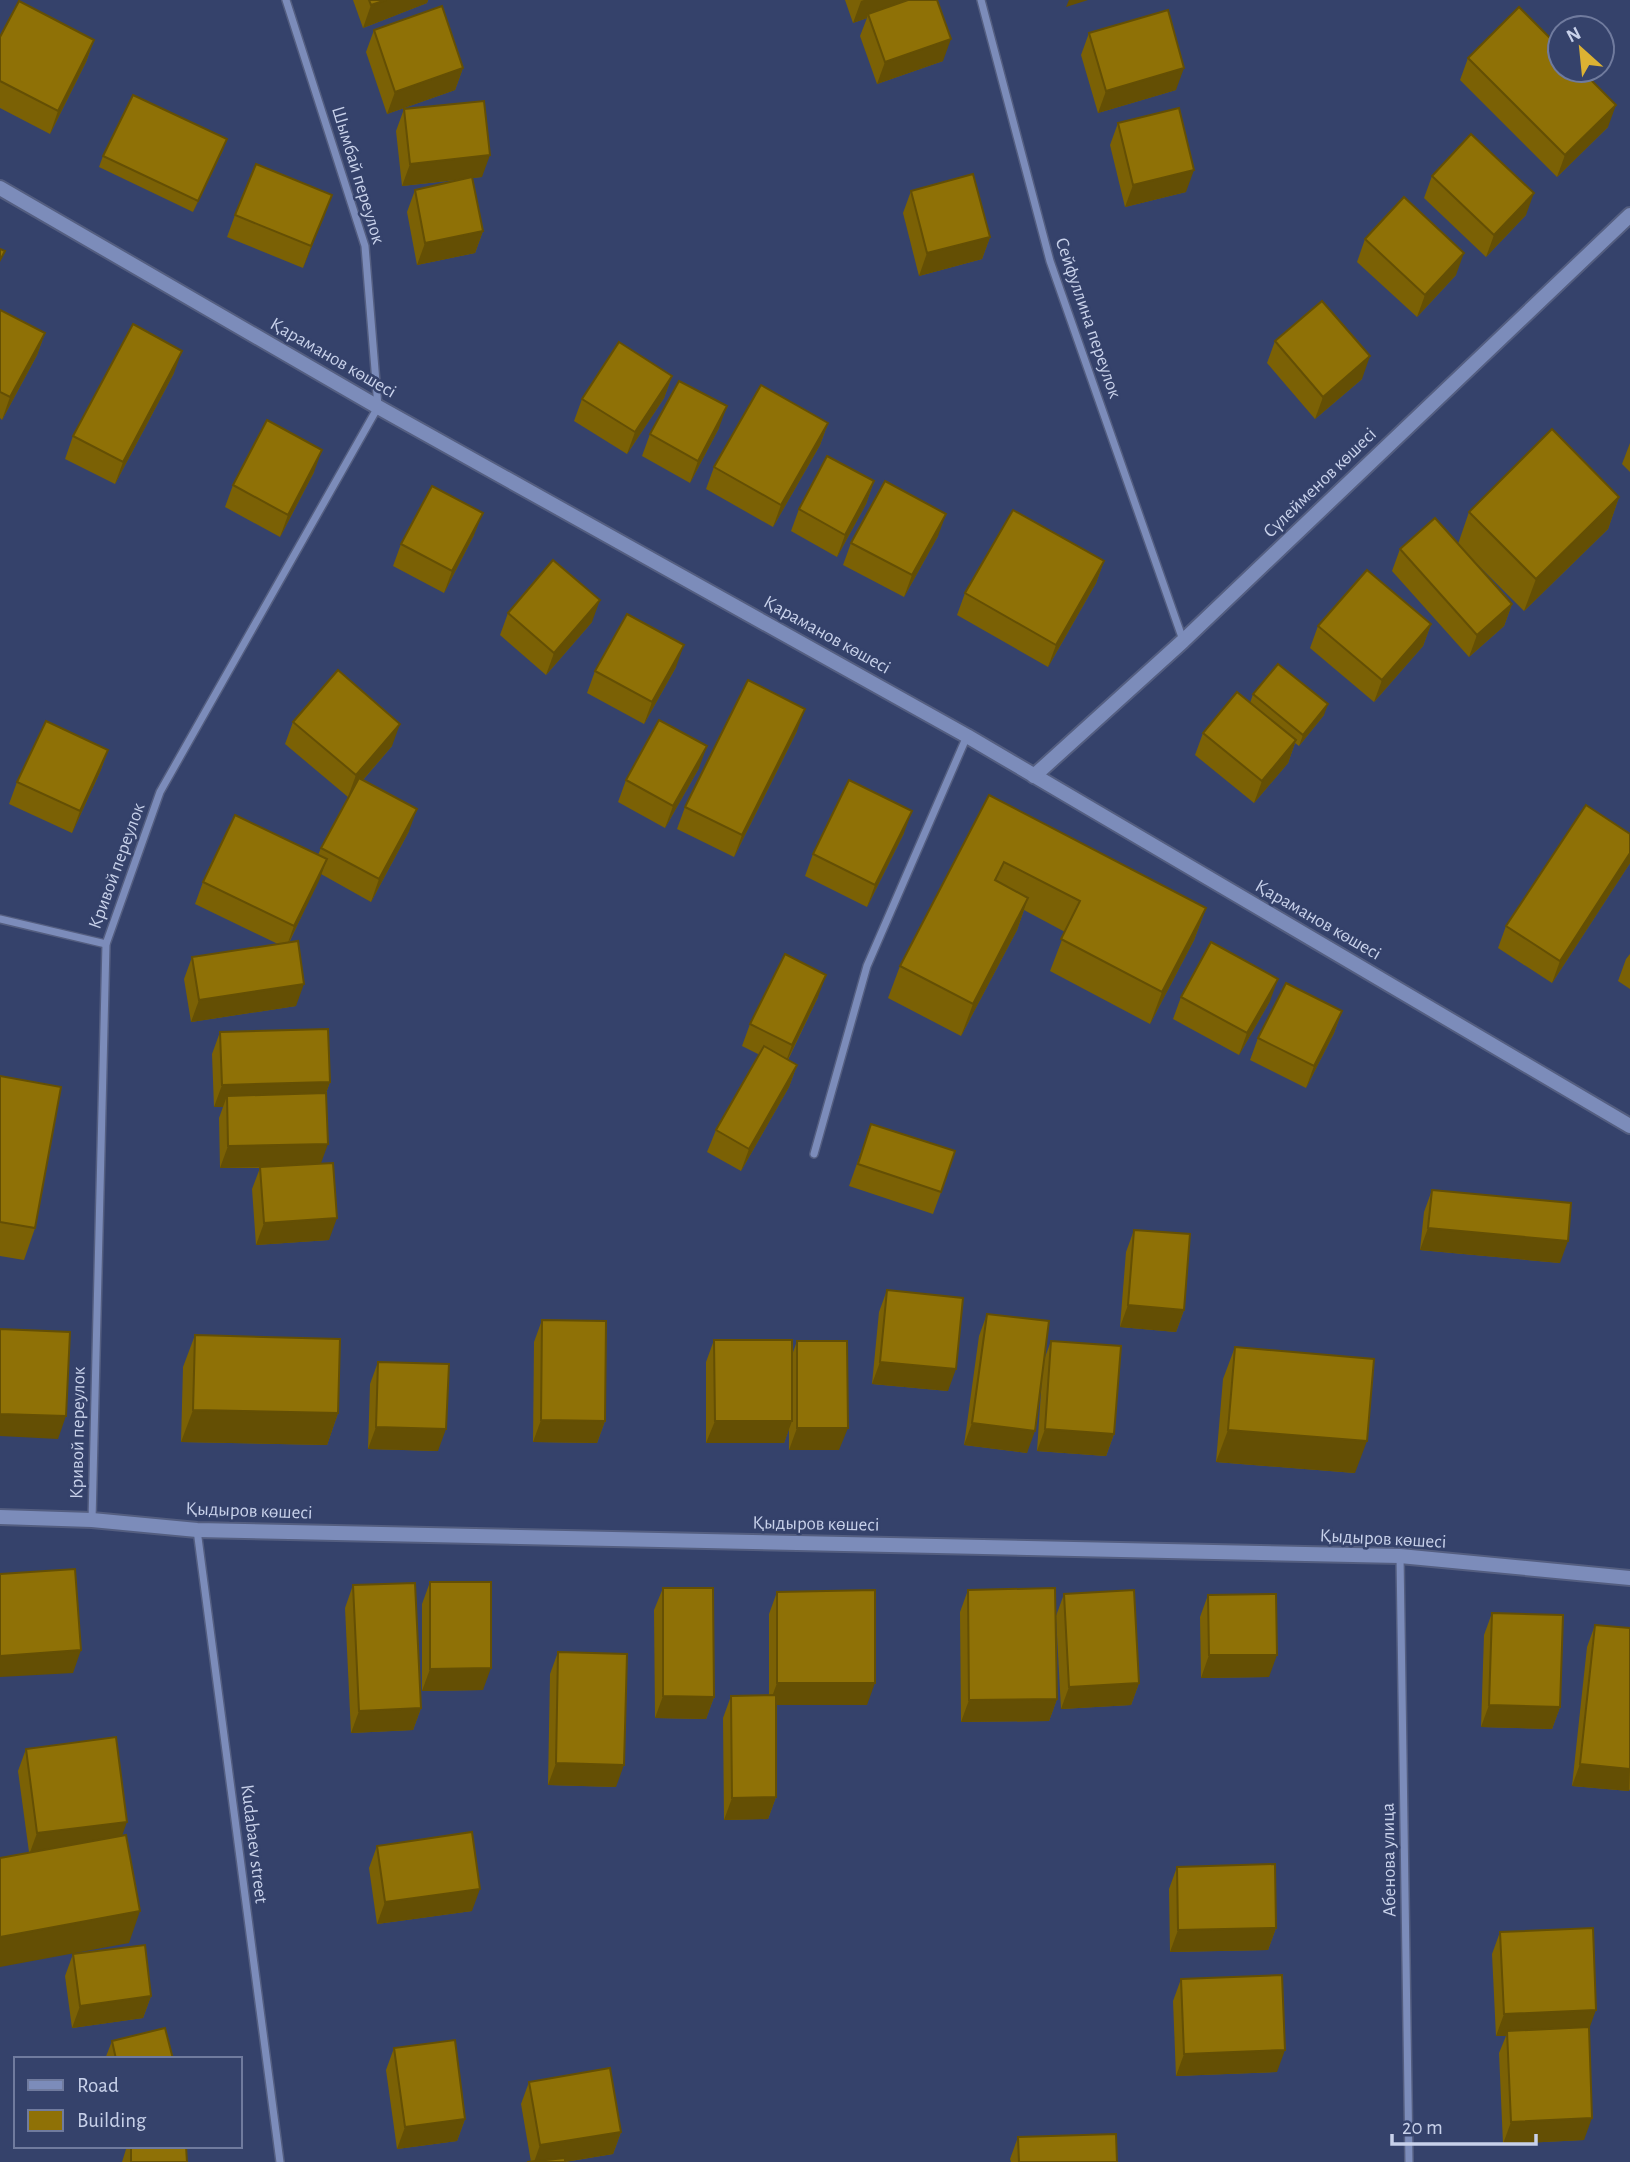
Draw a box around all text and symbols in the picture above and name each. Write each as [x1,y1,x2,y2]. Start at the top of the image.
north arrow [1546,14,1616,84]
text: N [1564,24,1584,47]
street label: Шымбай переулок [328,104,388,246]
street label: Сейфуллина переулок [1052,235,1125,401]
street label: Қараманов көшесі [267,314,399,402]
street label: Сүлейменов көшесі [1260,424,1380,542]
street label: Қараманов көшесі [760,592,894,678]
street label: Кривой переулок [85,800,149,932]
street label: Қараманов көшесі [1252,876,1384,964]
street label: Кривой переулок [67,1366,89,1499]
street label: Қыдыров көшесі [185,1499,313,1523]
street label: Қыдыров көшесі [752,1513,880,1535]
street label: Қыдыров көшесі [1319,1526,1447,1552]
street label: Kudabaev street [237,1783,271,1905]
street label: Абенова улица [1378,1802,1399,1917]
legend [14,2057,242,2148]
text: Road [77,2075,119,2096]
scale bar [1392,2102,1536,2146]
text: Building [77,2110,147,2131]
text: 20 m [1402,2117,1443,2138]

